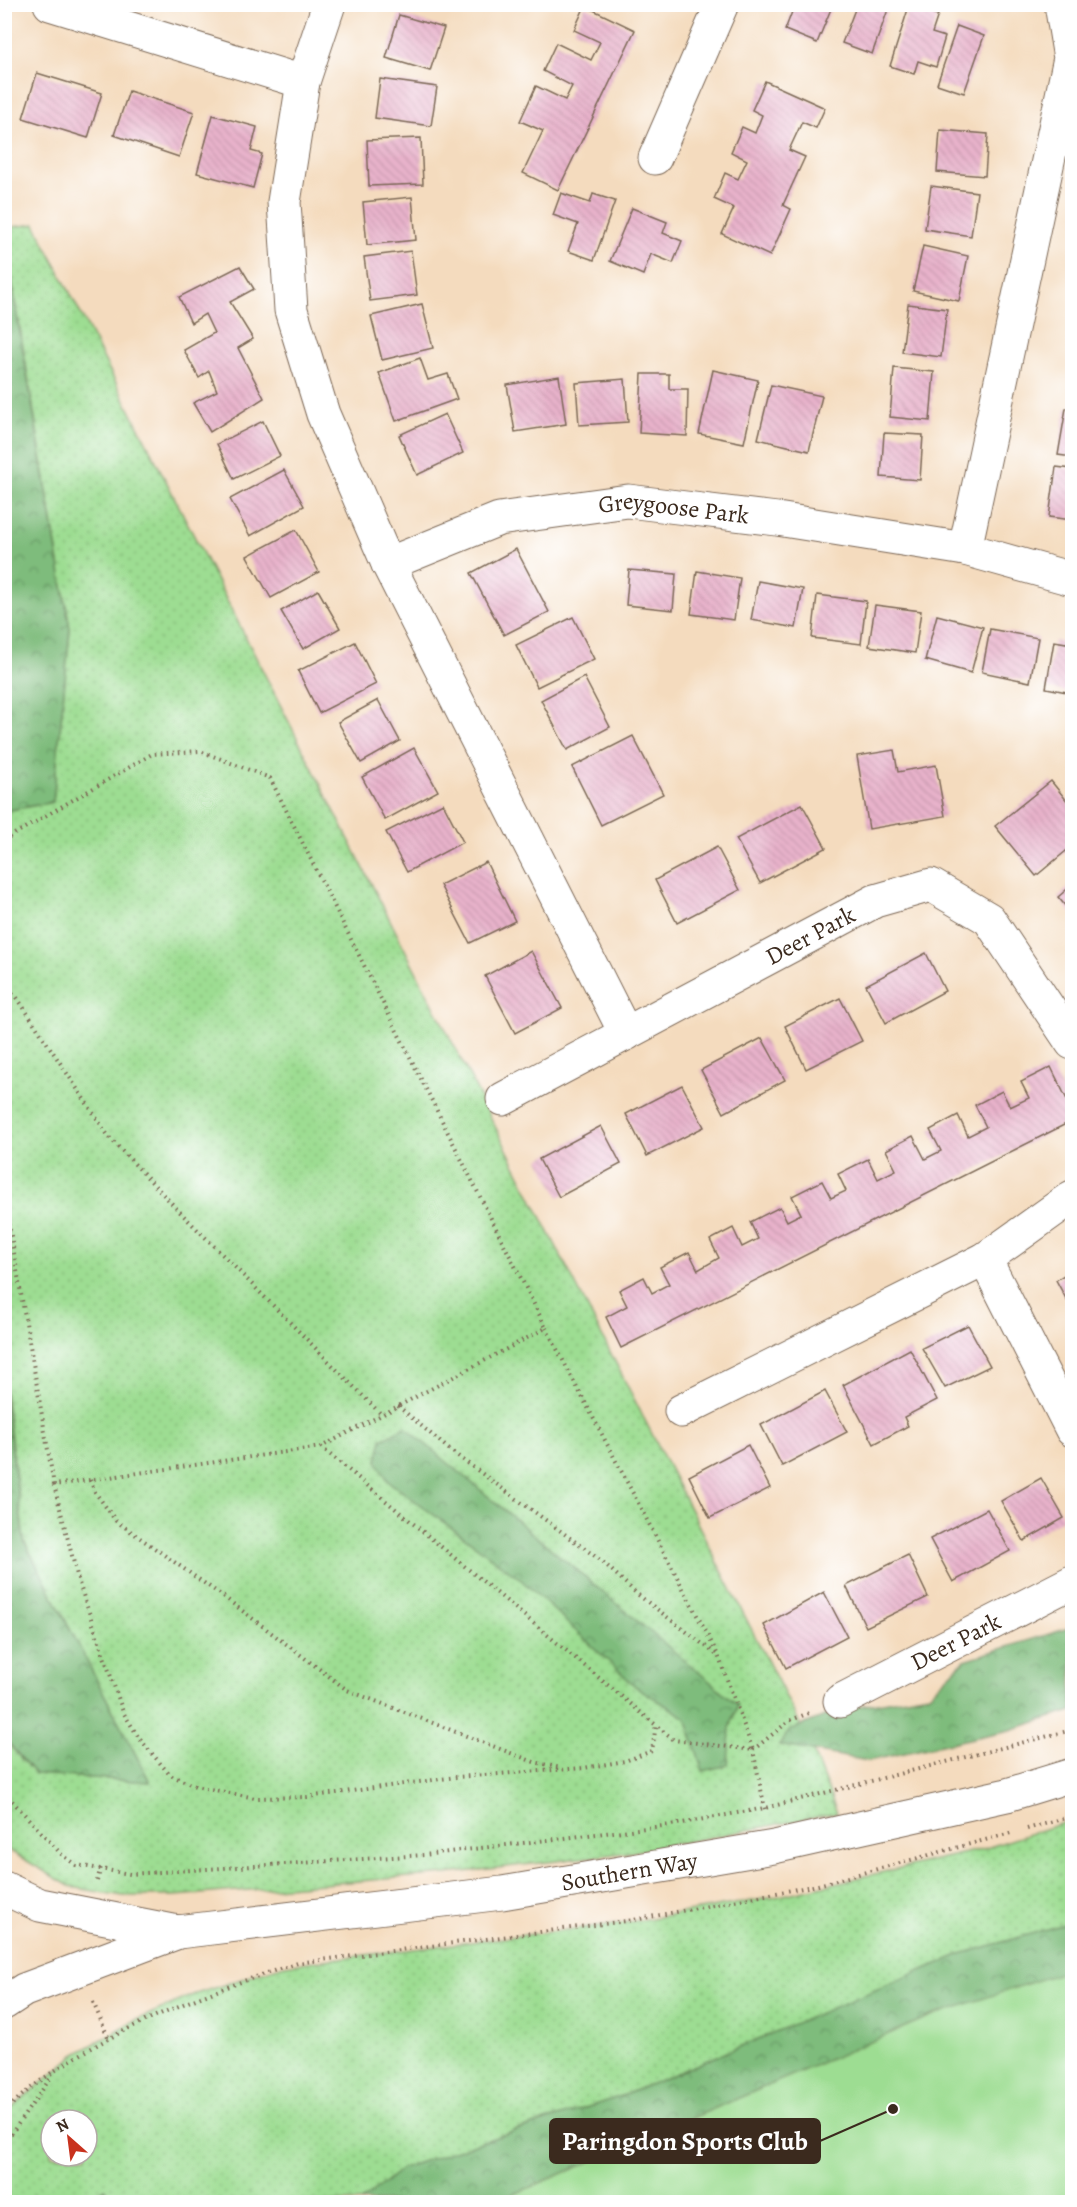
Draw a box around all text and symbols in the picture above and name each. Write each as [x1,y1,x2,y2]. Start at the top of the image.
street label: Greygoose Park [596,484,751,532]
street label: Deer Park [760,898,861,973]
street label: Deer Park [905,1605,1006,1678]
street label: Southern Way [559,1844,700,1899]
north arrow [39,2108,99,2168]
text: N [52,2113,73,2138]
callout: Paringdon Sports Club [550,2119,820,2163]
text: Paringdon Sports Club [562,2124,808,2159]

